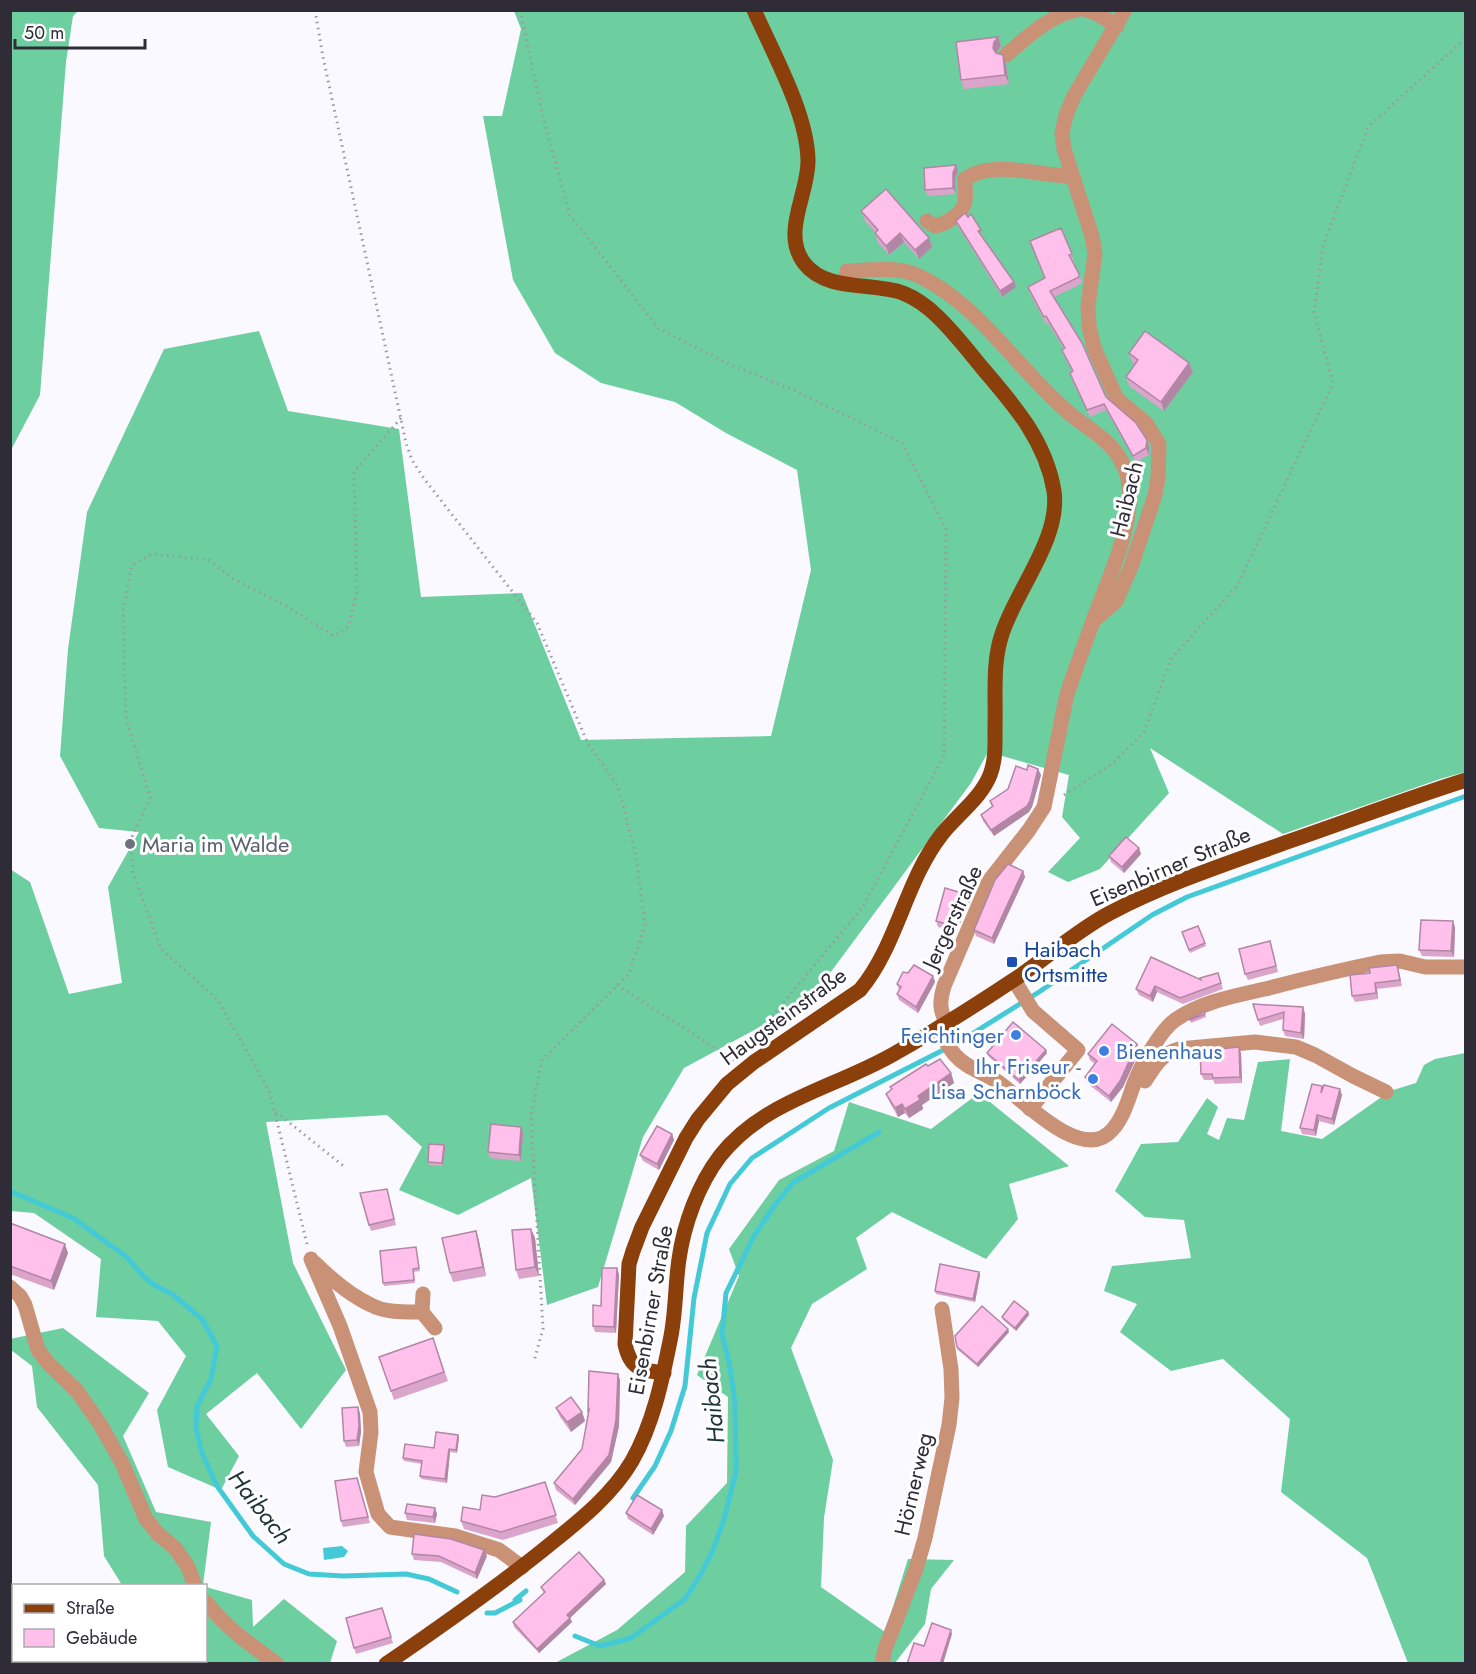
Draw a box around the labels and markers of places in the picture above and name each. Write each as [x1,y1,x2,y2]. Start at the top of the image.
place label: Maria im Walde [142,828,289,860]
marker: Maria im Walde [123,837,137,851]
place label: Haibach Ortsmitte [1024,933,1108,990]
marker: Haibach Ortsmitte [1005,955,1019,969]
place label: Feichtinger [901,1019,1004,1051]
marker: Feichtinger [1009,1028,1023,1042]
place label: Bienenhaus [1116,1035,1222,1067]
marker: Bienenhaus [1097,1044,1111,1058]
place label: Ihr Friseur - Lisa Scharnböck [931,1050,1081,1107]
marker: Ihr Friseur - Lisa Scharnböck [1086,1072,1100,1086]

